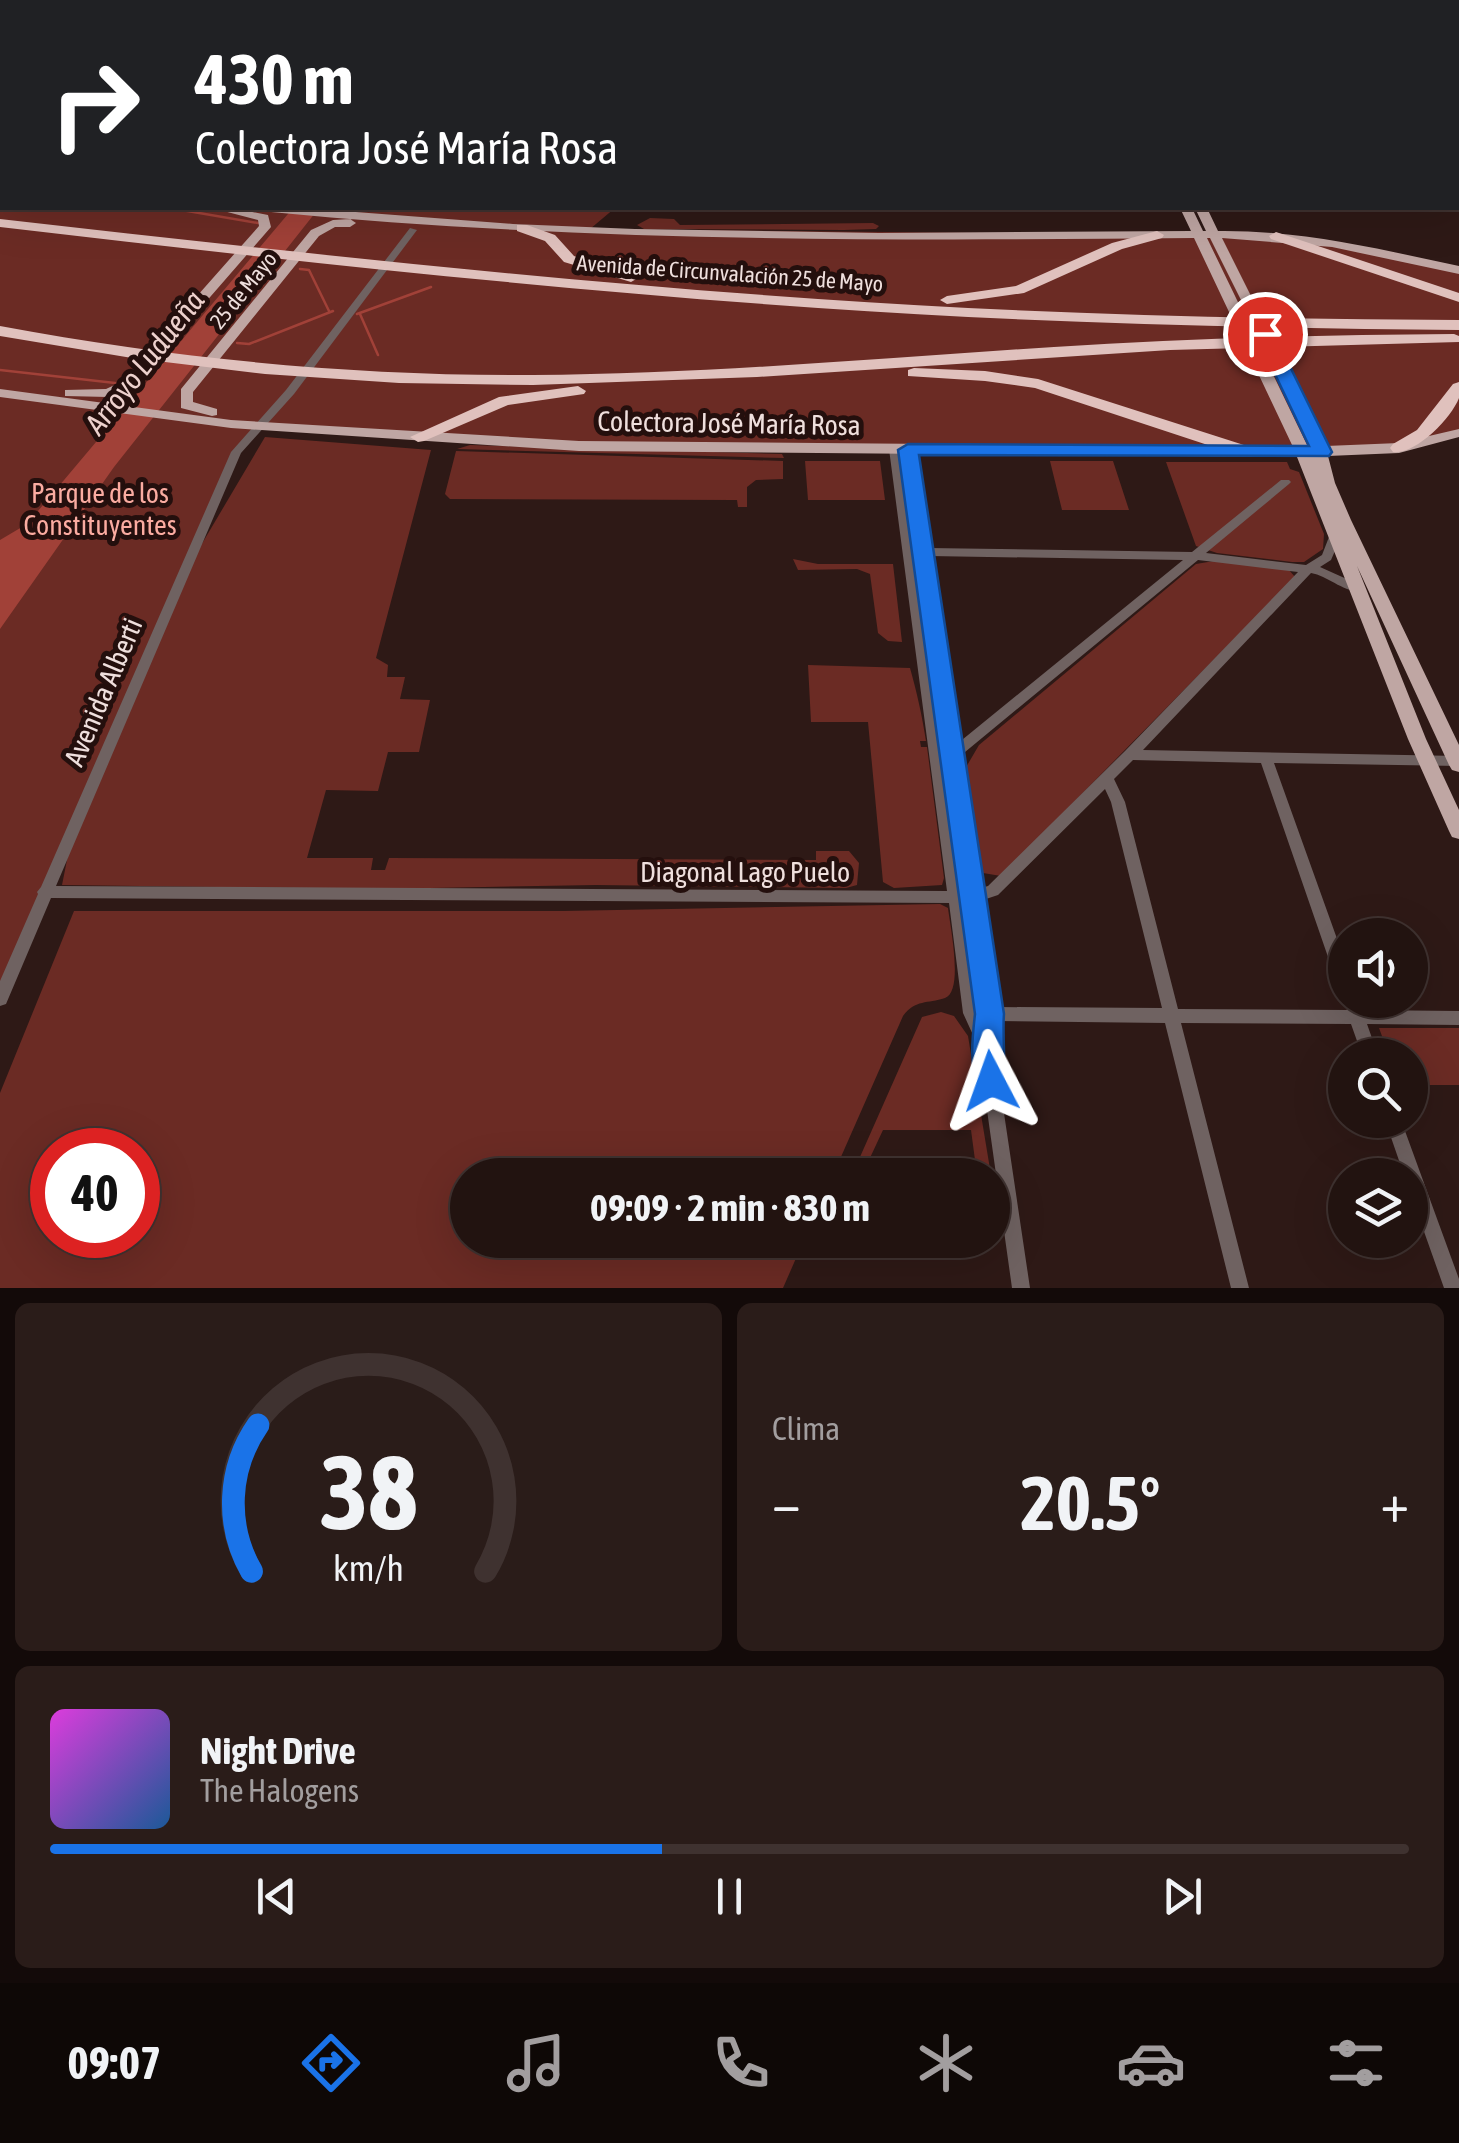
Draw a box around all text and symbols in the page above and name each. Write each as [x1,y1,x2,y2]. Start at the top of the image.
text: 430 m [195,39,354,119]
icon: right [30,40,160,170]
text: Colectora José María Rosa [195,122,618,174]
street label: 25 de Mayo [204,246,282,334]
street label: Avenida de Circunvalación 25 de Mayo [576,249,884,297]
water label: Arroyo Ludueña [77,284,211,441]
pin [1223,292,1308,377]
icon: arrive [1238,307,1293,362]
street label: Colectora José María Rosa [597,405,861,441]
park label: Parque de los Constituyentes [23,477,177,541]
street label: Avenida Alberti [58,613,148,771]
street label: Diagonal Lago Puelo [640,856,850,888]
map controls [1328,918,1428,1258]
button: sound [1328,918,1428,1018]
position arrow [939,1029,1043,1133]
button: search [1328,1038,1428,1138]
speed limit sign: 40 [30,1128,160,1258]
button: layers [1328,1158,1428,1258]
text: 09:09 · 2 min · 830 m [590,1186,870,1229]
text: Clima [772,1410,840,1447]
text: 38 [320,1432,417,1551]
text: 20.5° [1021,1460,1160,1546]
text: − [772,1471,801,1534]
text: + [1380,1471,1409,1534]
text: km/h [333,1548,404,1589]
text: Night Drive [200,1729,356,1772]
text: The Halogens [200,1772,359,1809]
icon: previous [249,1869,304,1924]
icon: pause [702,1869,757,1924]
icon: next [1155,1869,1210,1924]
icon: directions [296,2028,366,2098]
icon: music [501,2028,571,2098]
icon: phone [706,2028,776,2098]
icon: climate [911,2028,981,2098]
icon: car [1116,2028,1186,2098]
icon: filters [1321,2028,1391,2098]
text: 09:07 [68,2037,161,2089]

